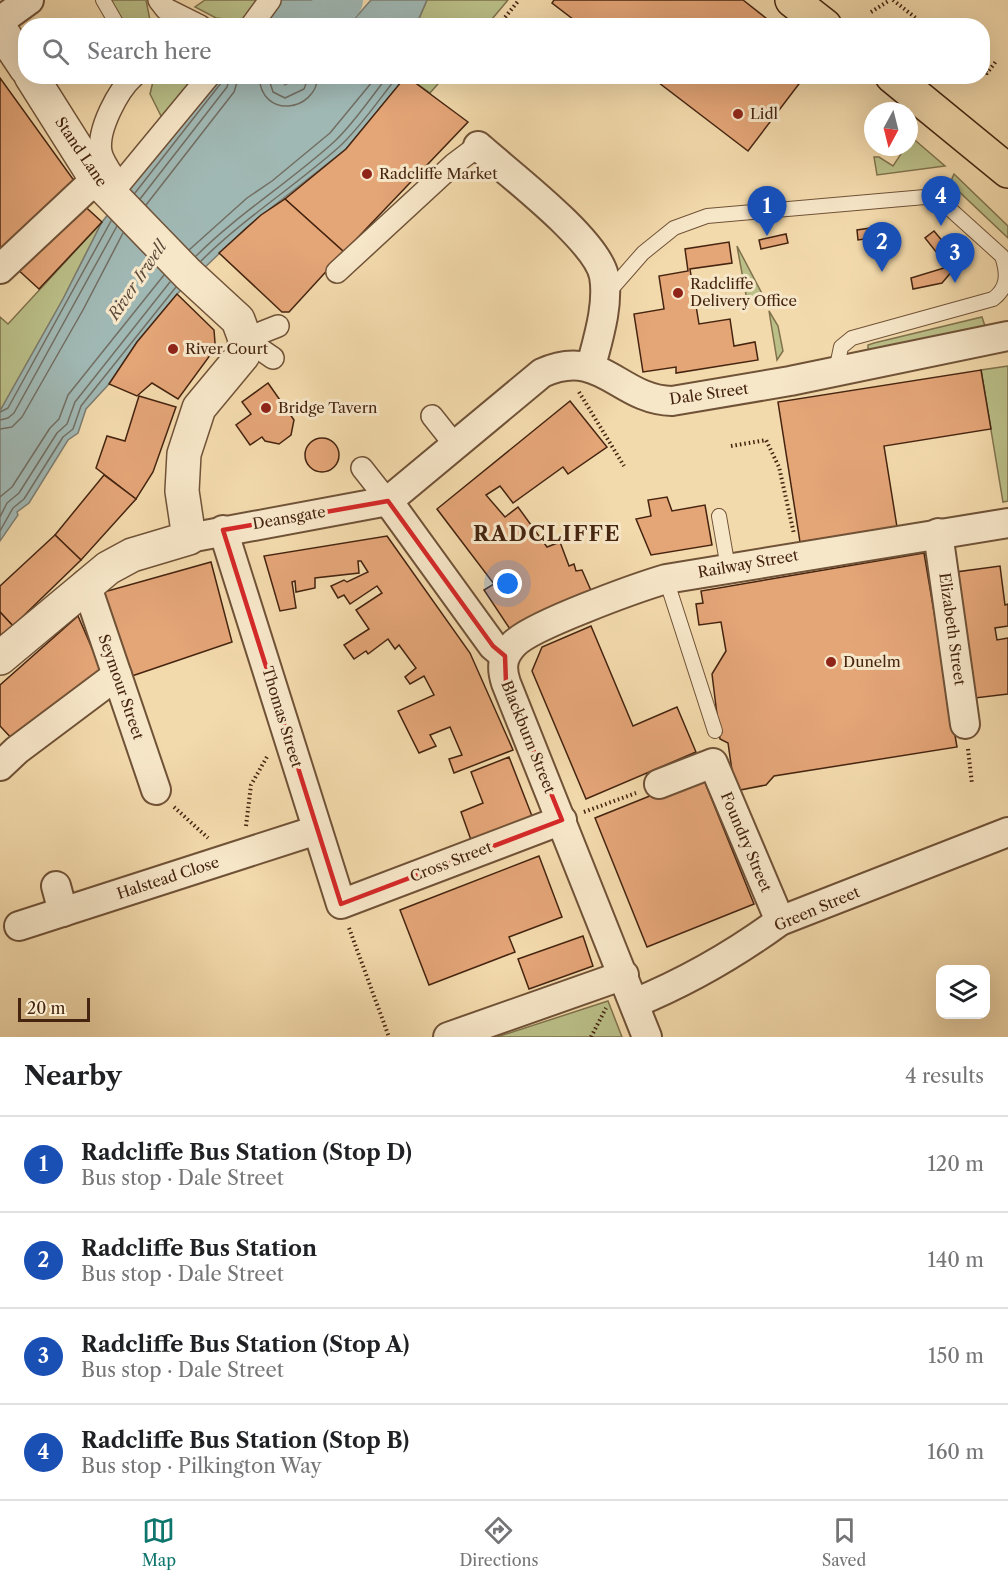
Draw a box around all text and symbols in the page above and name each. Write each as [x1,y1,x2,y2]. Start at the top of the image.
search box [18,18,990,84]
icon: search [39,35,72,68]
text: Search here [87,38,212,65]
north arrow [864,102,918,156]
place label: Lidl [750,104,779,123]
marker: Lidl [731,107,745,121]
street label: Stand Lane [51,113,112,190]
place label: Radcliffe Market [379,164,498,183]
marker: Radcliffe Market [360,167,374,181]
pin: 4 [922,176,960,226]
pin: 1 [748,186,786,236]
pin: 2 [862,222,902,272]
pin: 3 [936,234,974,283]
water label: River Irwell [102,235,172,325]
place label: Radcliffe Delivery Office [690,274,797,310]
marker: Radcliffe Delivery Office [671,286,685,300]
place label: River Court [185,339,269,358]
marker: River Court [166,342,180,356]
street label: Dale Street [668,378,750,408]
place label: Bridge Tavern [278,398,378,417]
marker: Bridge Tavern [259,401,273,415]
street label: Deansgate [251,502,327,533]
district label: RADCLIFFE [473,521,621,546]
street label: Railway Street [696,545,800,582]
your location [493,569,522,598]
street label: Elizabeth Street [935,571,970,687]
street label: Seymour Street [95,632,149,743]
place label: Dunelm [843,652,901,671]
marker: Dunelm [824,655,838,669]
street label: Thomas Street [258,664,307,770]
street label: Blackburn Street [497,678,560,797]
street label: Foundry Street [717,789,776,895]
street label: Cross Street [407,837,495,886]
street label: Halstead Close [114,852,221,903]
street label: Green Street [771,882,863,935]
map controls [936,965,990,1019]
button: layers [936,965,990,1019]
scale bar [18,995,90,1022]
text: 20 m [27,998,66,1018]
text: Nearby [24,1060,122,1092]
text: 4 results [905,1064,984,1088]
text: Radcliffe Bus Station (Stop D) [81,1139,412,1166]
text: 1 [39,1152,48,1176]
text: 120 m [927,1152,984,1176]
text: Bus stop · Dale Street [81,1166,284,1190]
text: Radcliffe Bus Station [81,1235,317,1262]
text: 2 [38,1248,49,1272]
text: 140 m [927,1248,984,1272]
text: Bus stop · Dale Street [81,1262,284,1286]
text: Radcliffe Bus Station (Stop A) [81,1331,409,1358]
text: 3 [38,1344,49,1368]
text: 150 m [928,1344,984,1368]
text: Bus stop · Dale Street [81,1358,284,1382]
text: Radcliffe Bus Station (Stop B) [81,1427,409,1454]
text: 4 [38,1440,49,1464]
text: 160 m [927,1440,984,1464]
text: Bus stop · Pilkington Way [81,1454,322,1478]
tab: Map [142,1514,176,1570]
tab: Directions [459,1514,538,1570]
tab: Saved [822,1514,866,1570]

